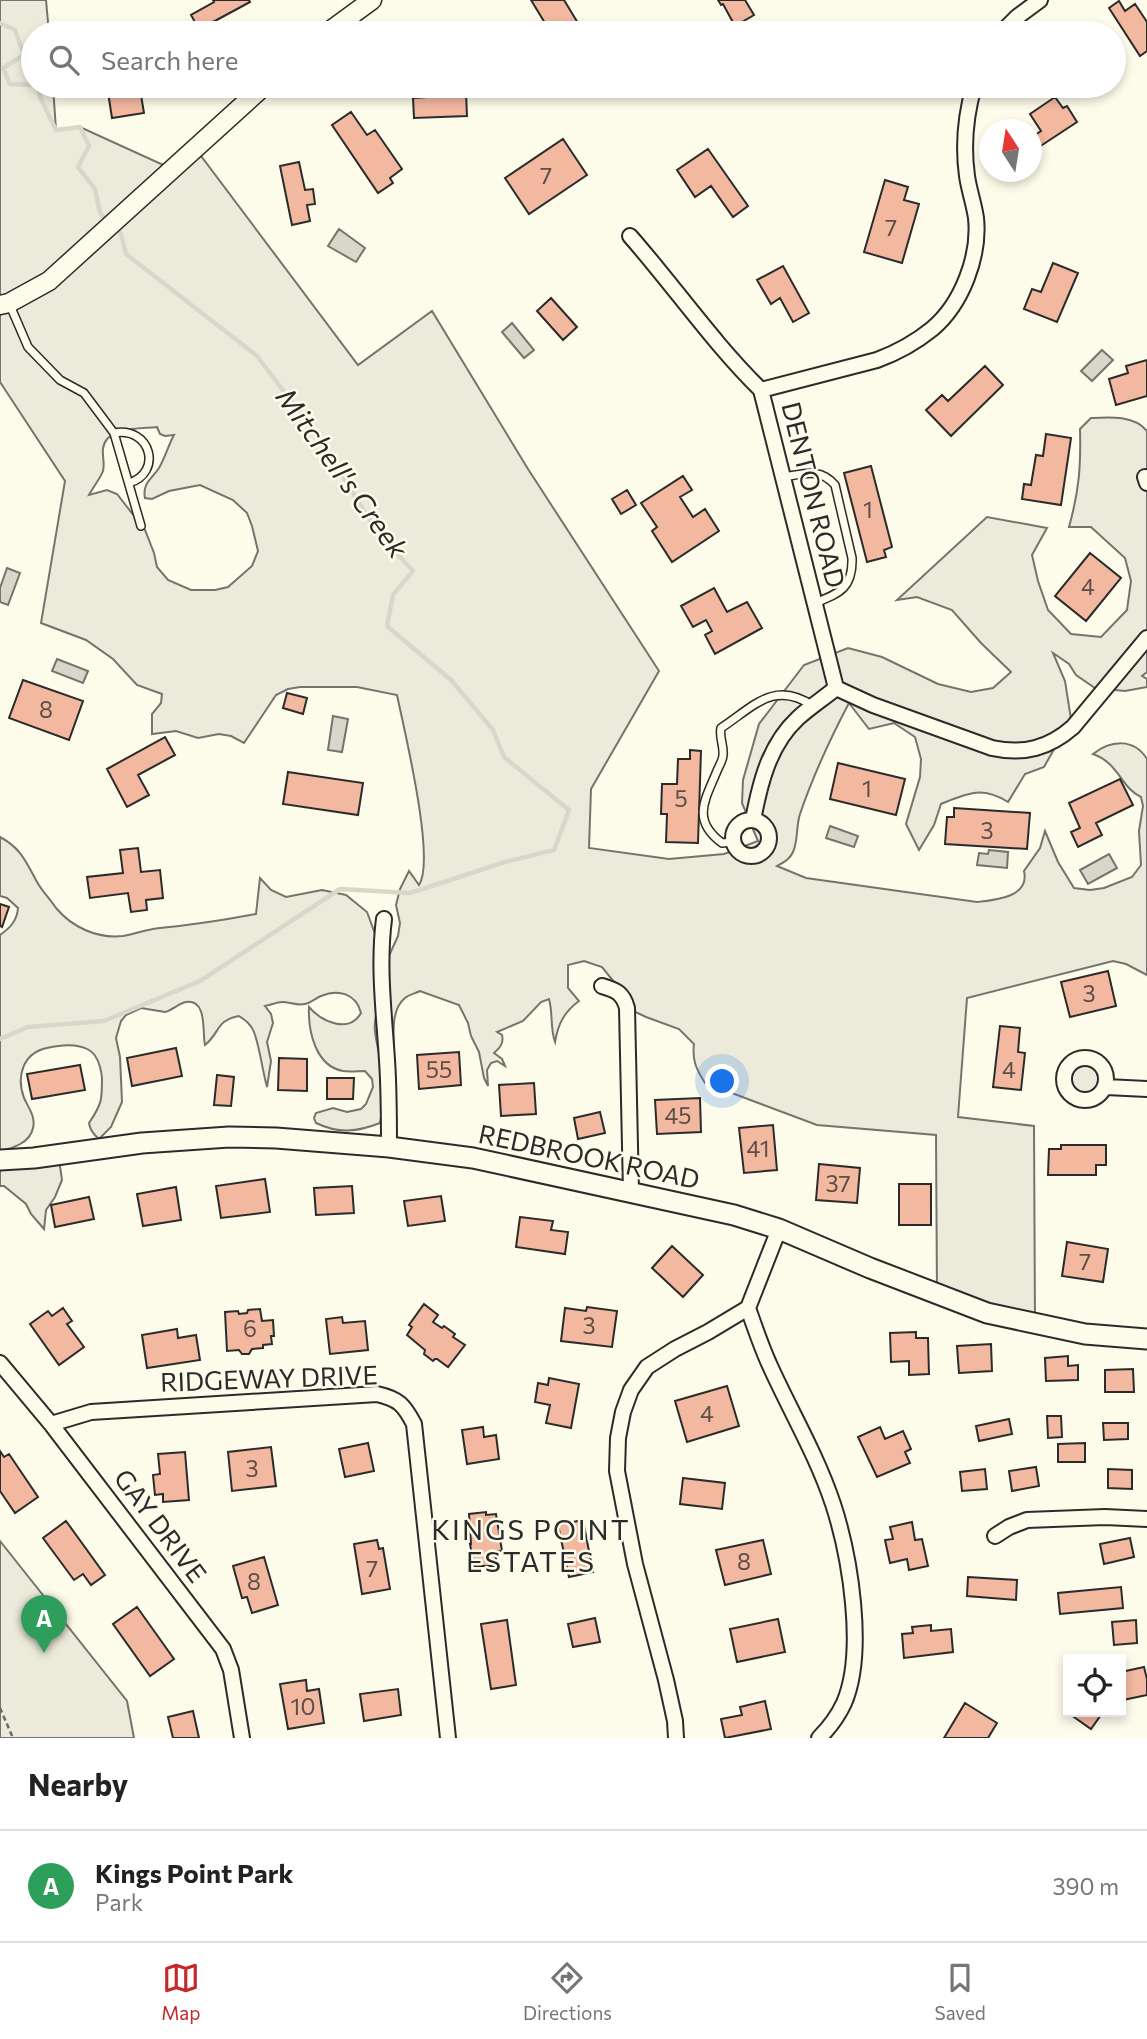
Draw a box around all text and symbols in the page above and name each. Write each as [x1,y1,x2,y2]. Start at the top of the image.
search box [21,21,1126,98]
icon: search [45,41,83,79]
text: Search here [101,44,239,75]
north arrow [979,119,1042,182]
house number: 7 [540,161,552,189]
house number: 7 [885,213,897,241]
water label: Mitchell's Creek [270,380,417,565]
street label: DENTON ROAD [776,399,853,591]
house number: 1 [863,495,873,523]
house number: 4 [1081,572,1095,600]
house number: 8 [39,695,53,723]
house number: 1 [862,774,872,802]
house number: 5 [674,784,688,812]
house number: 3 [980,816,994,844]
house number: 3 [1082,979,1096,1007]
house number: 55 [426,1055,452,1083]
house number: 4 [1002,1055,1016,1083]
your location [705,1064,739,1098]
house number: 45 [664,1101,692,1129]
street label: REDBROOK ROAD [476,1117,703,1194]
house number: 41 [747,1134,769,1162]
house number: 37 [825,1169,851,1197]
house number: 7 [1079,1247,1091,1275]
house number: 3 [582,1311,596,1339]
house number: 6 [243,1314,257,1342]
street label: RIDGEWAY DRIVE [160,1358,378,1397]
house number: 4 [700,1399,714,1427]
house number: 3 [245,1454,259,1482]
street label: GAY DRIVE [109,1462,214,1588]
district label: KINGS POINT ESTATES [431,1512,631,1578]
house number: 8 [737,1547,751,1575]
house number: 7 [366,1554,378,1582]
house number: 8 [247,1567,261,1595]
pin: A [21,1595,67,1653]
map controls [1063,1654,1126,1717]
button: locate [1063,1654,1126,1717]
house number: 10 [291,1692,315,1720]
text: Nearby [28,1765,128,1802]
text: Kings Point Park [95,1857,293,1888]
text: A [43,1872,59,1900]
text: 390 m [1052,1872,1119,1900]
text: Park [95,1888,143,1916]
tab: Map [161,1959,200,2024]
tab: Directions [523,1959,612,2024]
tab: Saved [934,1959,986,2024]

